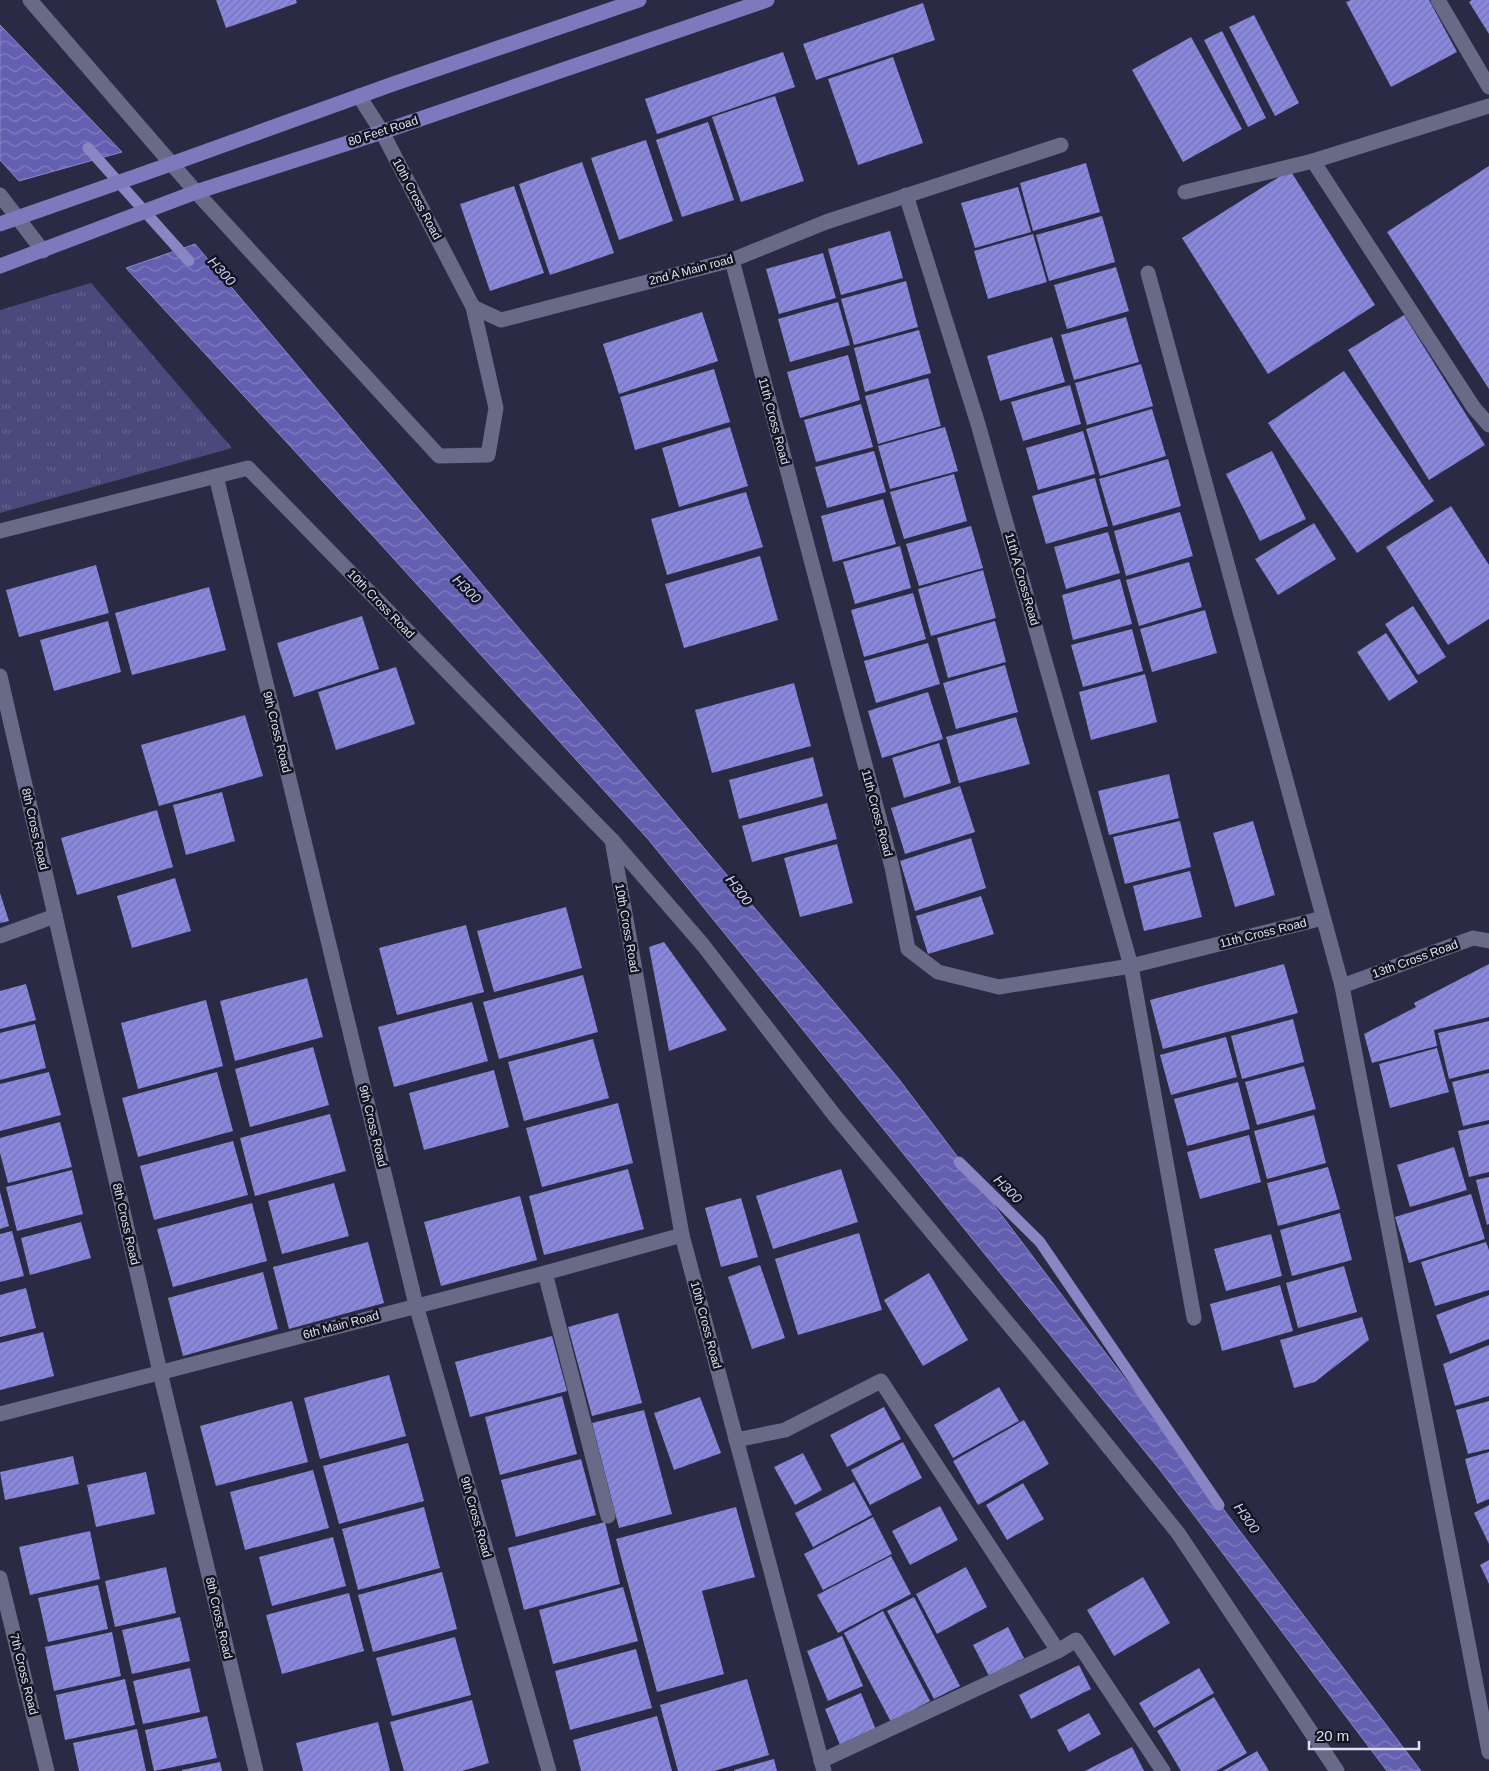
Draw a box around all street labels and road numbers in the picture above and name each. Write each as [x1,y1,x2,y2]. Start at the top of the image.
street label: 80 Feet Road [346,113,420,149]
street label: 10th Cross Road [390,156,444,242]
street label: 2nd A Main road [647,252,735,288]
street label: 11th Cross Road [756,376,792,466]
street label: 11th A CrossRoad [1002,531,1042,627]
street label: 10th Cross Road [345,567,417,641]
street label: 9th Cross Road [260,690,294,774]
street label: 11th Cross Road [859,768,895,858]
street label: 8th Cross Road [19,787,51,871]
street label: 10th Cross Road [612,882,642,974]
street label: 11th Cross Road [1218,915,1308,951]
street label: 13th Cross Road [1370,937,1460,981]
street label: 9th Cross Road [356,1084,390,1168]
street label: 8th Cross Road [110,1182,142,1266]
street label: 10th Cross Road [688,1280,724,1370]
street label: 6th Main Road [301,1308,381,1342]
street label: 9th Cross Road [458,1475,494,1559]
street label: 8th Cross Road [203,1576,235,1660]
street label: 7th Cross Road [7,1632,41,1716]

